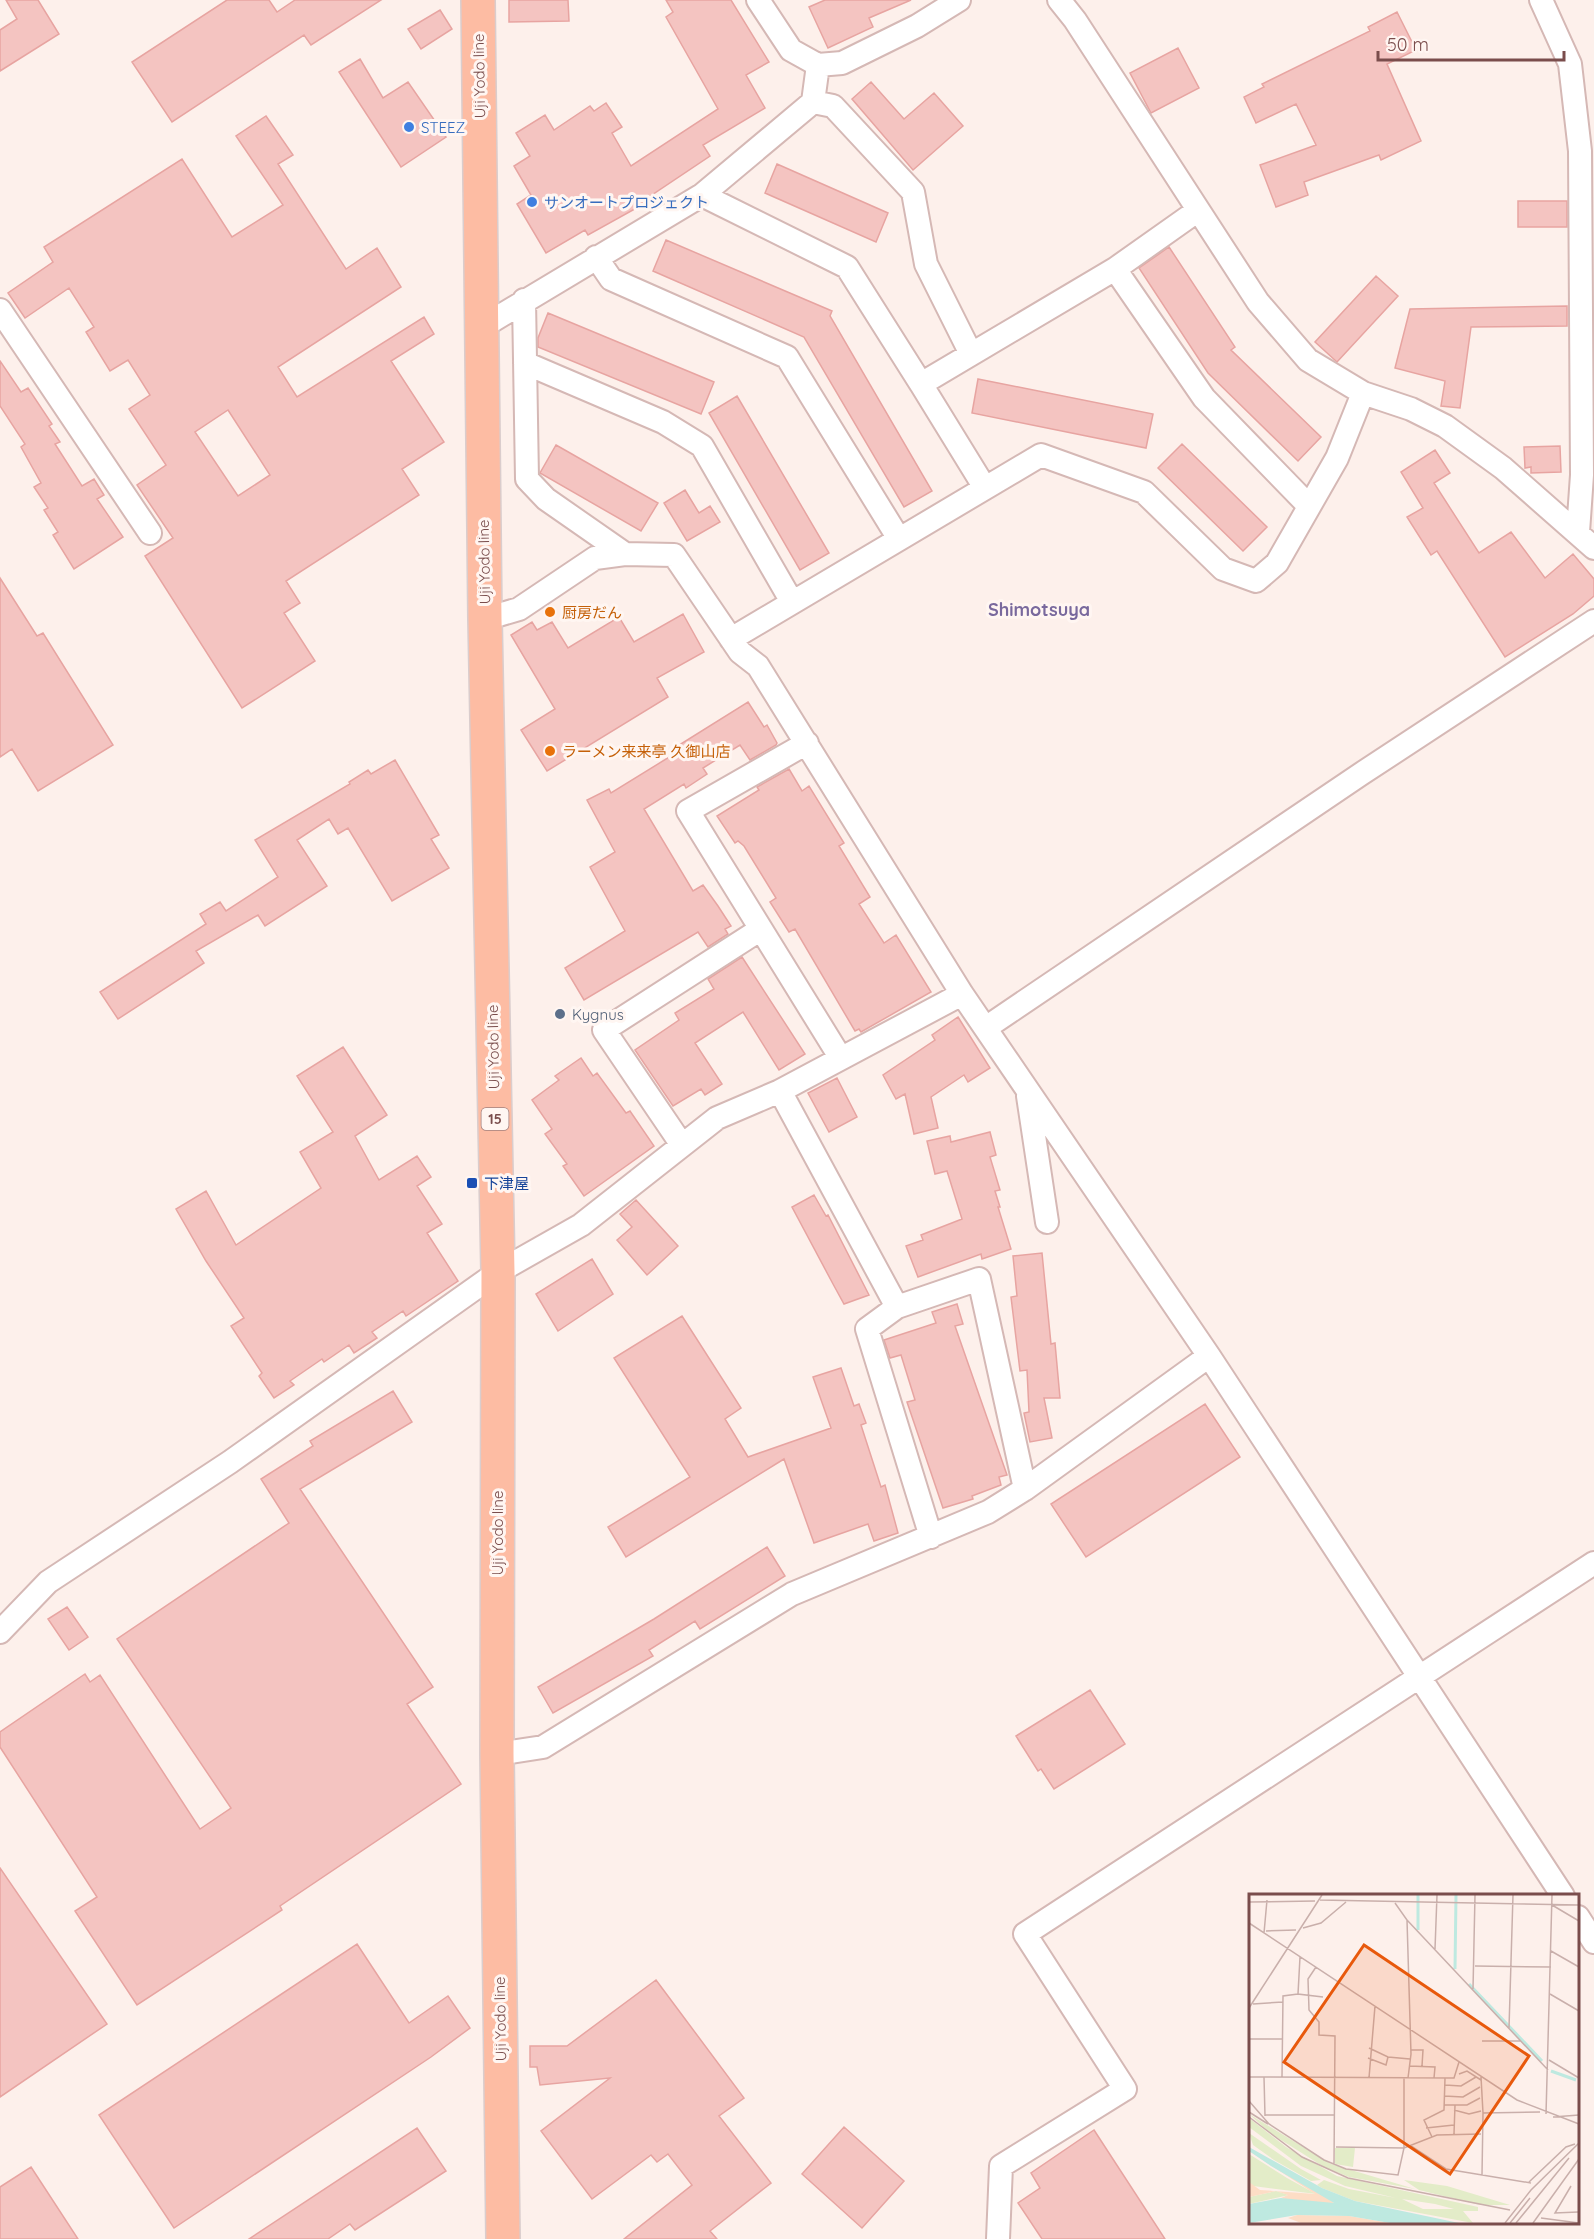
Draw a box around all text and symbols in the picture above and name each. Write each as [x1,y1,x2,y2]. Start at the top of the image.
scale bar [1378,24,1564,62]
street label: Uji Yodo line [469,33,489,119]
text: 50 m [1387,33,1429,56]
place label: STEEZ [421,118,465,137]
marker: STEEZ [402,120,416,134]
place label: サンオートプロジェクト [544,193,709,212]
marker: サンオートプロジェクト [525,195,539,209]
street label: Uji Yodo line [474,519,494,605]
district label: Shimotsuya [988,598,1090,621]
place label: 厨房だん [562,603,622,622]
marker: 厨房だん [543,605,557,619]
place label: ラーメン来来亭 久御山店 [562,742,731,761]
marker: ラーメン来来亭 久御山店 [543,744,557,758]
street label: Uji Yodo line [483,1004,503,1090]
place label: Kygnus [572,1005,624,1024]
marker: Kygnus [553,1007,567,1021]
road number: 15 [482,1108,508,1130]
place label: 下津屋 [484,1174,529,1193]
marker: 下津屋 [465,1176,479,1190]
street label: Uji Yodo line [488,1491,507,1575]
inset map [1249,1894,1579,2224]
street label: Uji Yodo line [490,1976,510,2062]

